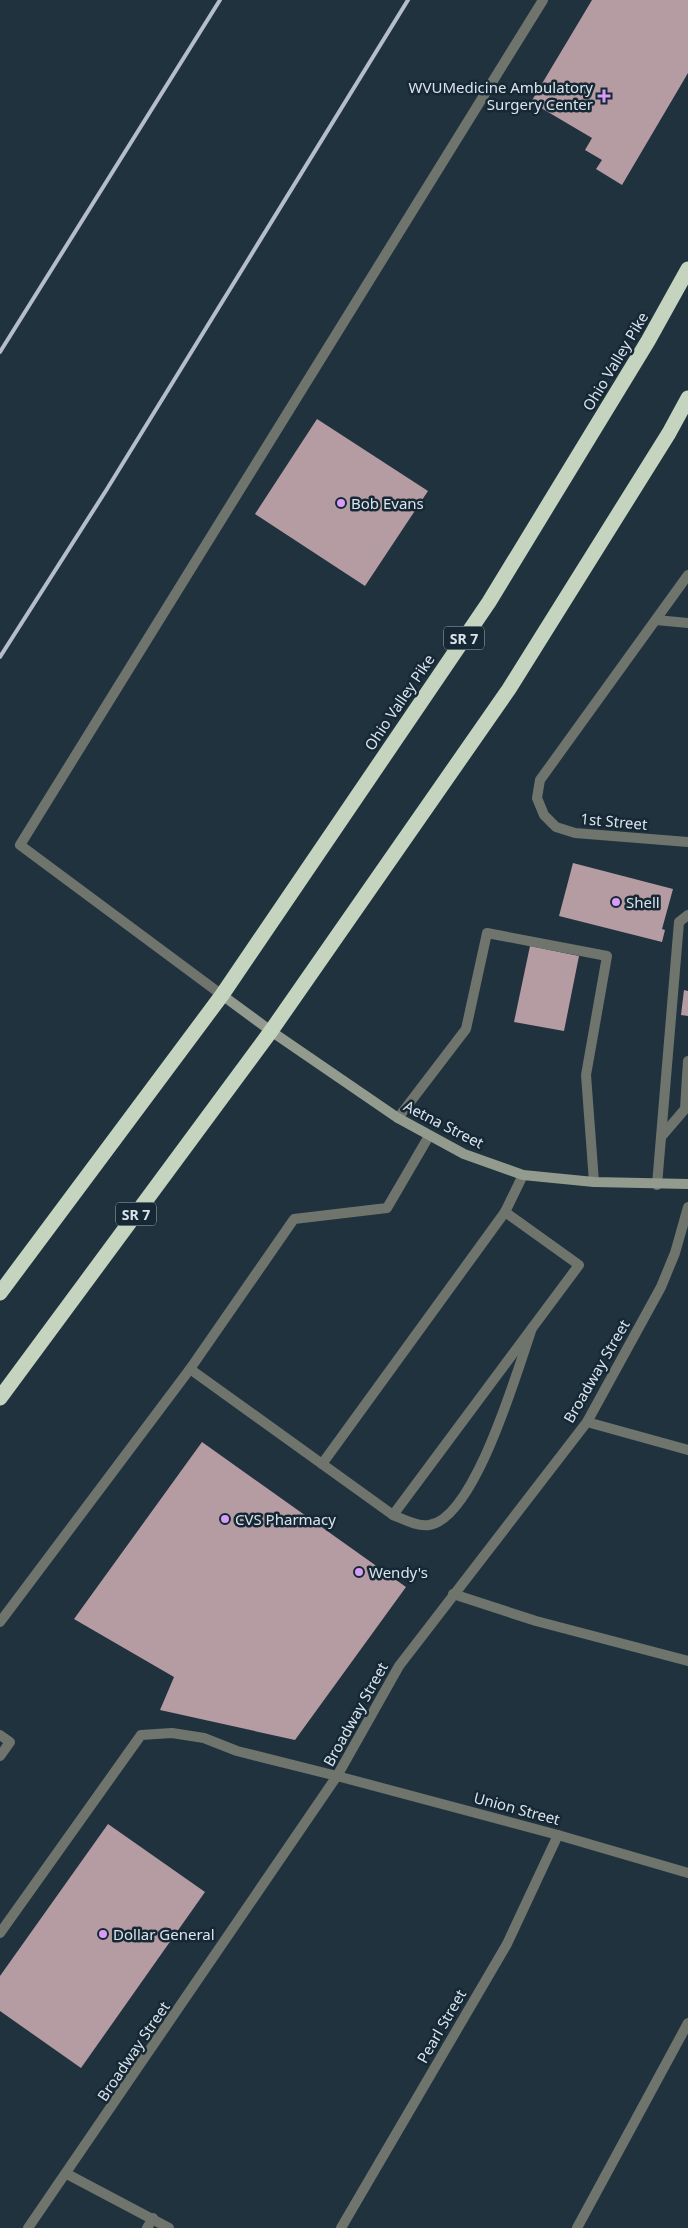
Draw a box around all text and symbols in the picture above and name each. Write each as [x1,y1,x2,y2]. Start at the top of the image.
place label: WVUMedicine Ambulatory Surgery Center [408,77,593,114]
marker: WVUMedicine Ambulatory Surgery Center [597,89,611,103]
street label: Ohio Valley Pike [578,308,652,414]
place label: Bob Evans [351,493,424,513]
marker: Bob Evans [335,497,347,509]
road number: SR 7 [444,626,484,650]
street label: Ohio Valley Pike [359,650,439,754]
street label: 1st Street [580,808,649,834]
place label: Shell [626,892,660,912]
marker: Shell [610,896,622,908]
street label: Aetna Street [401,1095,488,1153]
road number: SR 7 [116,1202,156,1226]
street label: Broadway Street [558,1315,634,1426]
place label: CVS Pharmacy [235,1509,336,1529]
marker: CVS Pharmacy [219,1513,231,1525]
place label: Wendy's [369,1562,428,1582]
marker: Wendy's [353,1566,365,1578]
street label: Broadway Street [318,1658,392,1770]
street label: Union Street [472,1787,563,1829]
place label: Dollar General [113,1924,215,1944]
marker: Dollar General [97,1928,109,1940]
street label: Pearl Street [412,1985,470,2066]
street label: Broadway Street [92,1997,174,2105]

